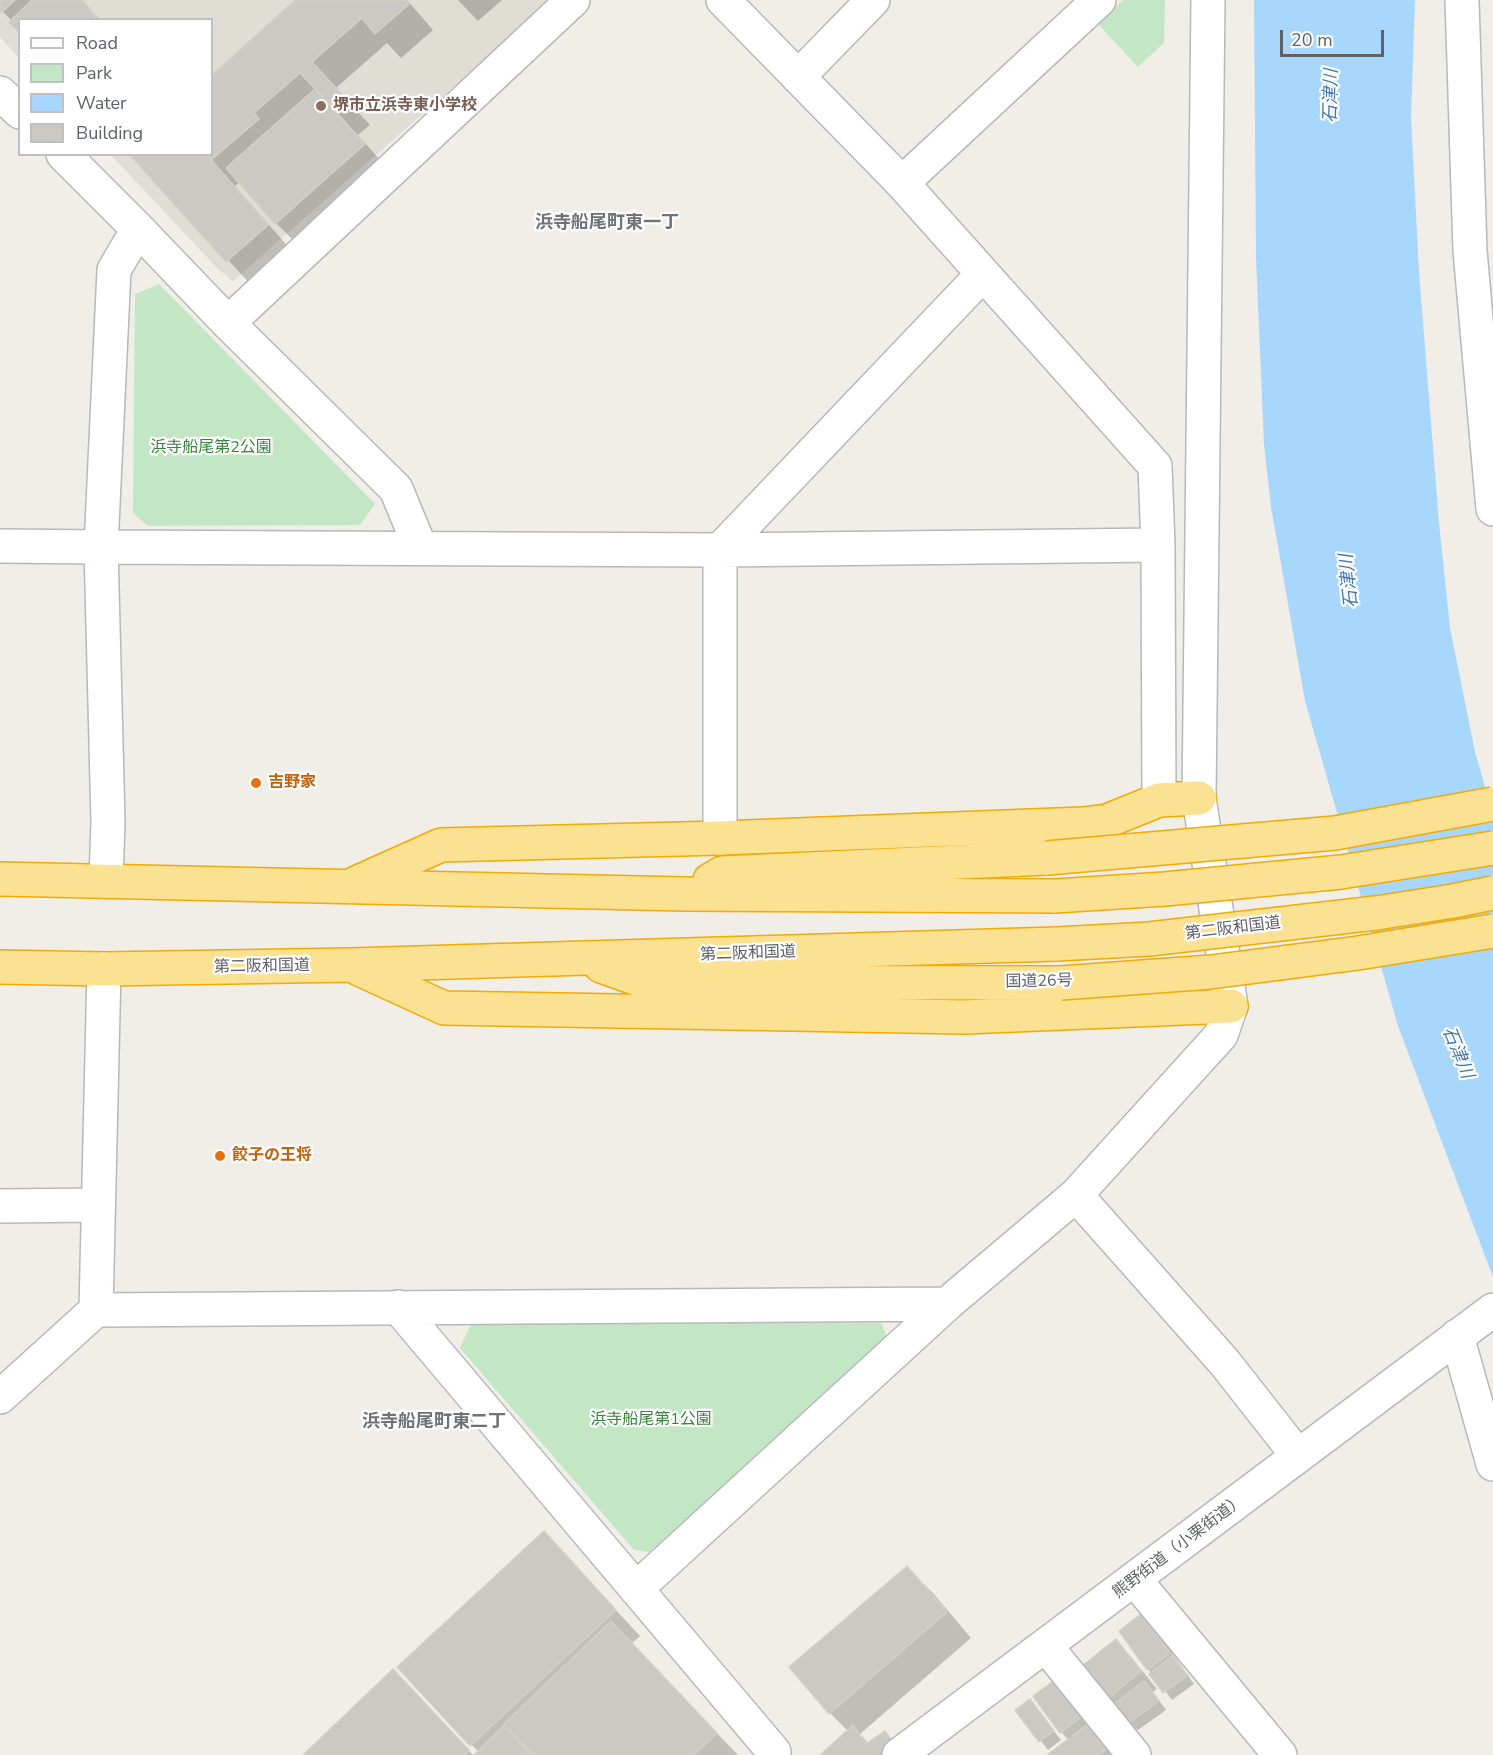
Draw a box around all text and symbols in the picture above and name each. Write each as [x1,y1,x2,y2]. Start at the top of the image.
legend [18,18,213,156]
scale bar [1283,18,1386,56]
text: 20 m [1291,28,1333,52]
text: Road [76,31,118,55]
text: Park [76,61,112,85]
water label: 石津川 [1321,69,1343,123]
text: Water [76,91,127,115]
place label: 堺市立浜寺東小学校 [333,96,477,116]
marker: 堺市立浜寺東小学校 [314,99,328,113]
text: Building [76,121,143,145]
district label: 浜寺船尾町東一丁 [535,213,679,235]
park label: 浜寺船尾第2公園 [150,438,272,458]
water label: 石津川 [1336,553,1364,609]
place label: 吉野家 [268,773,316,793]
marker: 吉野家 [249,776,263,790]
street label: 第二阪和国道 [1184,914,1282,944]
street label: 第二阪和国道 [700,943,796,965]
street label: 第二阪和国道 [214,957,310,977]
street label: 国道26号 [1005,972,1073,992]
water label: 石津川 [1437,1024,1477,1082]
place label: 餃子の王将 [232,1146,312,1166]
marker: 餃子の王将 [213,1149,227,1163]
park label: 浜寺船尾第1公園 [590,1410,712,1430]
district label: 浜寺船尾町東二丁 [362,1412,506,1434]
street label: 熊野街道（小栗街道） [1109,1491,1249,1603]

